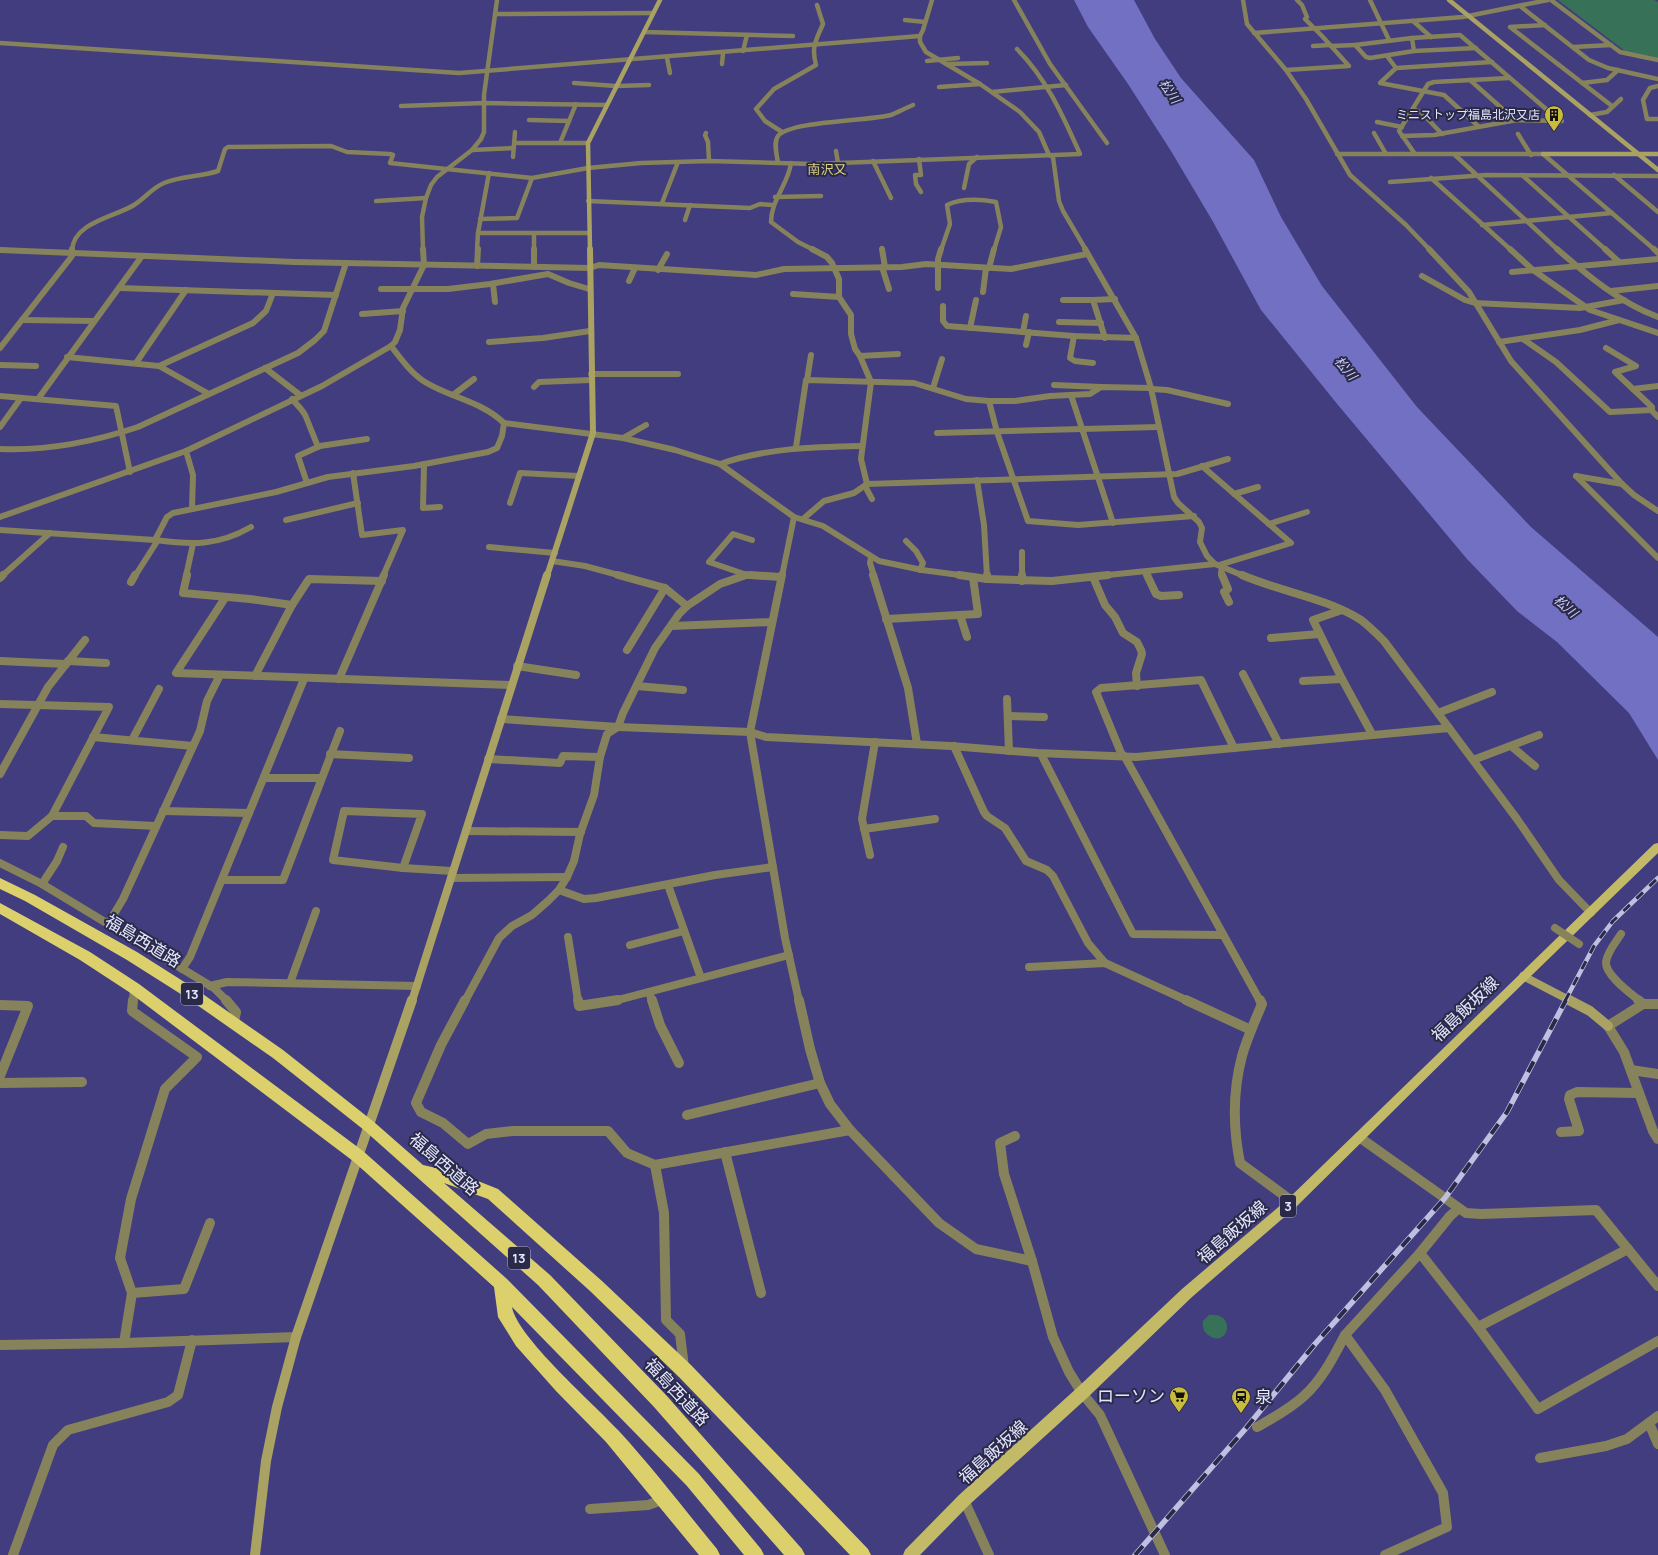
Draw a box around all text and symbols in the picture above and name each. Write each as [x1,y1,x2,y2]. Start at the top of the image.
water label: 松川 [1155,75,1186,108]
building icon: ミニストップ福島北沢又店 [1543,104,1565,132]
place label: ミニストップ福島北沢又店 [1396,106,1540,123]
district label: 南沢又 [807,160,847,178]
water label: 松川 [1331,352,1363,385]
water label: 松川 [1550,591,1583,623]
street label: 福島西道路 [101,909,186,972]
street label: 福島飯坂線 [1426,971,1503,1046]
road number: 13 [181,983,203,1005]
street label: 福島西道路 [405,1127,484,1200]
street label: 福島飯坂線 [1192,1195,1271,1268]
road number: 3 [1280,1195,1296,1217]
road number: 13 [508,1247,530,1269]
street label: 福島西道路 [640,1353,715,1431]
place label: ローソン [1097,1384,1165,1407]
supermarket icon: ローソン [1168,1385,1190,1413]
place label: 泉 [1255,1385,1272,1408]
station icon: 泉 [1230,1386,1252,1414]
street label: 福島飯坂線 [953,1415,1032,1489]

